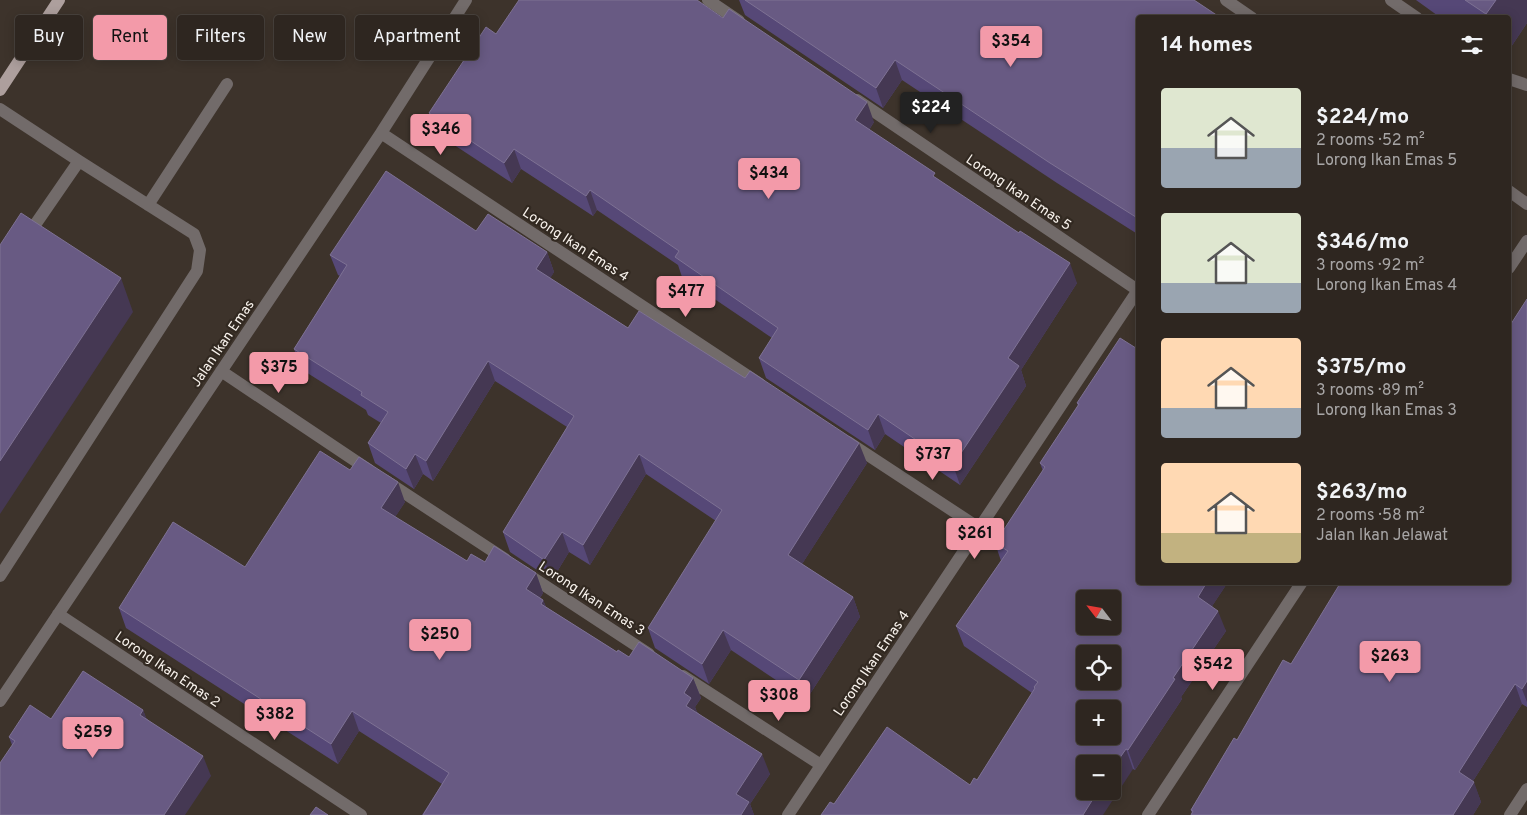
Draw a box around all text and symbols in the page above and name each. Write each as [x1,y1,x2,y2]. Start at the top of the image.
chip: Buy [15,15,83,60]
chip: Rent [93,15,167,60]
chip: Filters [177,15,264,60]
chip: New [274,15,345,60]
chip: Apartment [355,15,479,60]
pin: $354 [981,26,1041,68]
icon: filters [1458,31,1486,59]
text: $354 [991,32,1031,52]
text: 14 homes [1161,32,1253,59]
pin: $224 [901,92,961,134]
text: $224 [911,98,951,118]
text: $224/mo [1316,104,1409,131]
icon: home [1201,108,1261,168]
pin: $346 [411,114,471,156]
text: $346 [421,120,461,140]
text: 2 rooms · 52 m² [1316,131,1425,151]
text: Lorong Ikan Emas 5 [1316,151,1457,171]
street label: Lorong Ikan Emas 5 [962,152,1074,235]
pin: $434 [739,158,799,200]
text: $434 [749,164,789,184]
street label: Lorong Ikan Emas 4 [519,204,632,286]
text: $346/mo [1316,229,1409,256]
icon: home [1201,233,1261,293]
text: 3 rooms · 92 m² [1316,256,1424,276]
pin: $477 [656,276,716,318]
text: Lorong Ikan Emas 4 [1316,276,1457,296]
text: $477 [667,282,705,302]
street label: Jalan Ikan Emas [188,297,259,391]
pin: $375 [249,352,309,394]
text: $375/mo [1316,354,1406,381]
text: $375 [260,358,298,378]
icon: home [1201,358,1261,418]
text: 3 rooms · 89 m² [1316,381,1424,401]
text: Lorong Ikan Emas 3 [1316,401,1457,421]
pin: $737 [903,438,963,481]
text: $737 [915,445,951,465]
text: $263/mo [1316,479,1407,506]
icon: home [1201,483,1261,543]
text: 2 rooms · 58 m² [1316,506,1425,526]
pin: $261 [945,518,1005,560]
text: $261 [957,524,993,544]
text: Jalan Ikan Jelawat [1316,526,1448,546]
street label: Lorong Ikan Emas 3 [535,559,648,640]
north arrow [1076,590,1121,635]
map controls [1076,590,1121,800]
street label: Lorong Ikan Emas 4 [831,608,914,720]
pin: $250 [410,618,470,661]
text: $250 [420,625,460,645]
street label: Lorong Ikan Emas 2 [111,629,223,712]
pin: $263 [1360,640,1420,683]
button: locate [1076,645,1121,690]
text: $263 [1371,647,1409,667]
pin: $542 [1183,648,1243,691]
text: $542 [1193,655,1233,675]
pin: $308 [749,680,809,722]
text: $308 [759,686,799,706]
pin: $382 [245,698,305,741]
button: + [1076,700,1121,745]
text: $382 [256,705,294,725]
pin: $259 [63,716,123,759]
text: $259 [73,723,113,743]
button: − [1076,755,1121,800]

